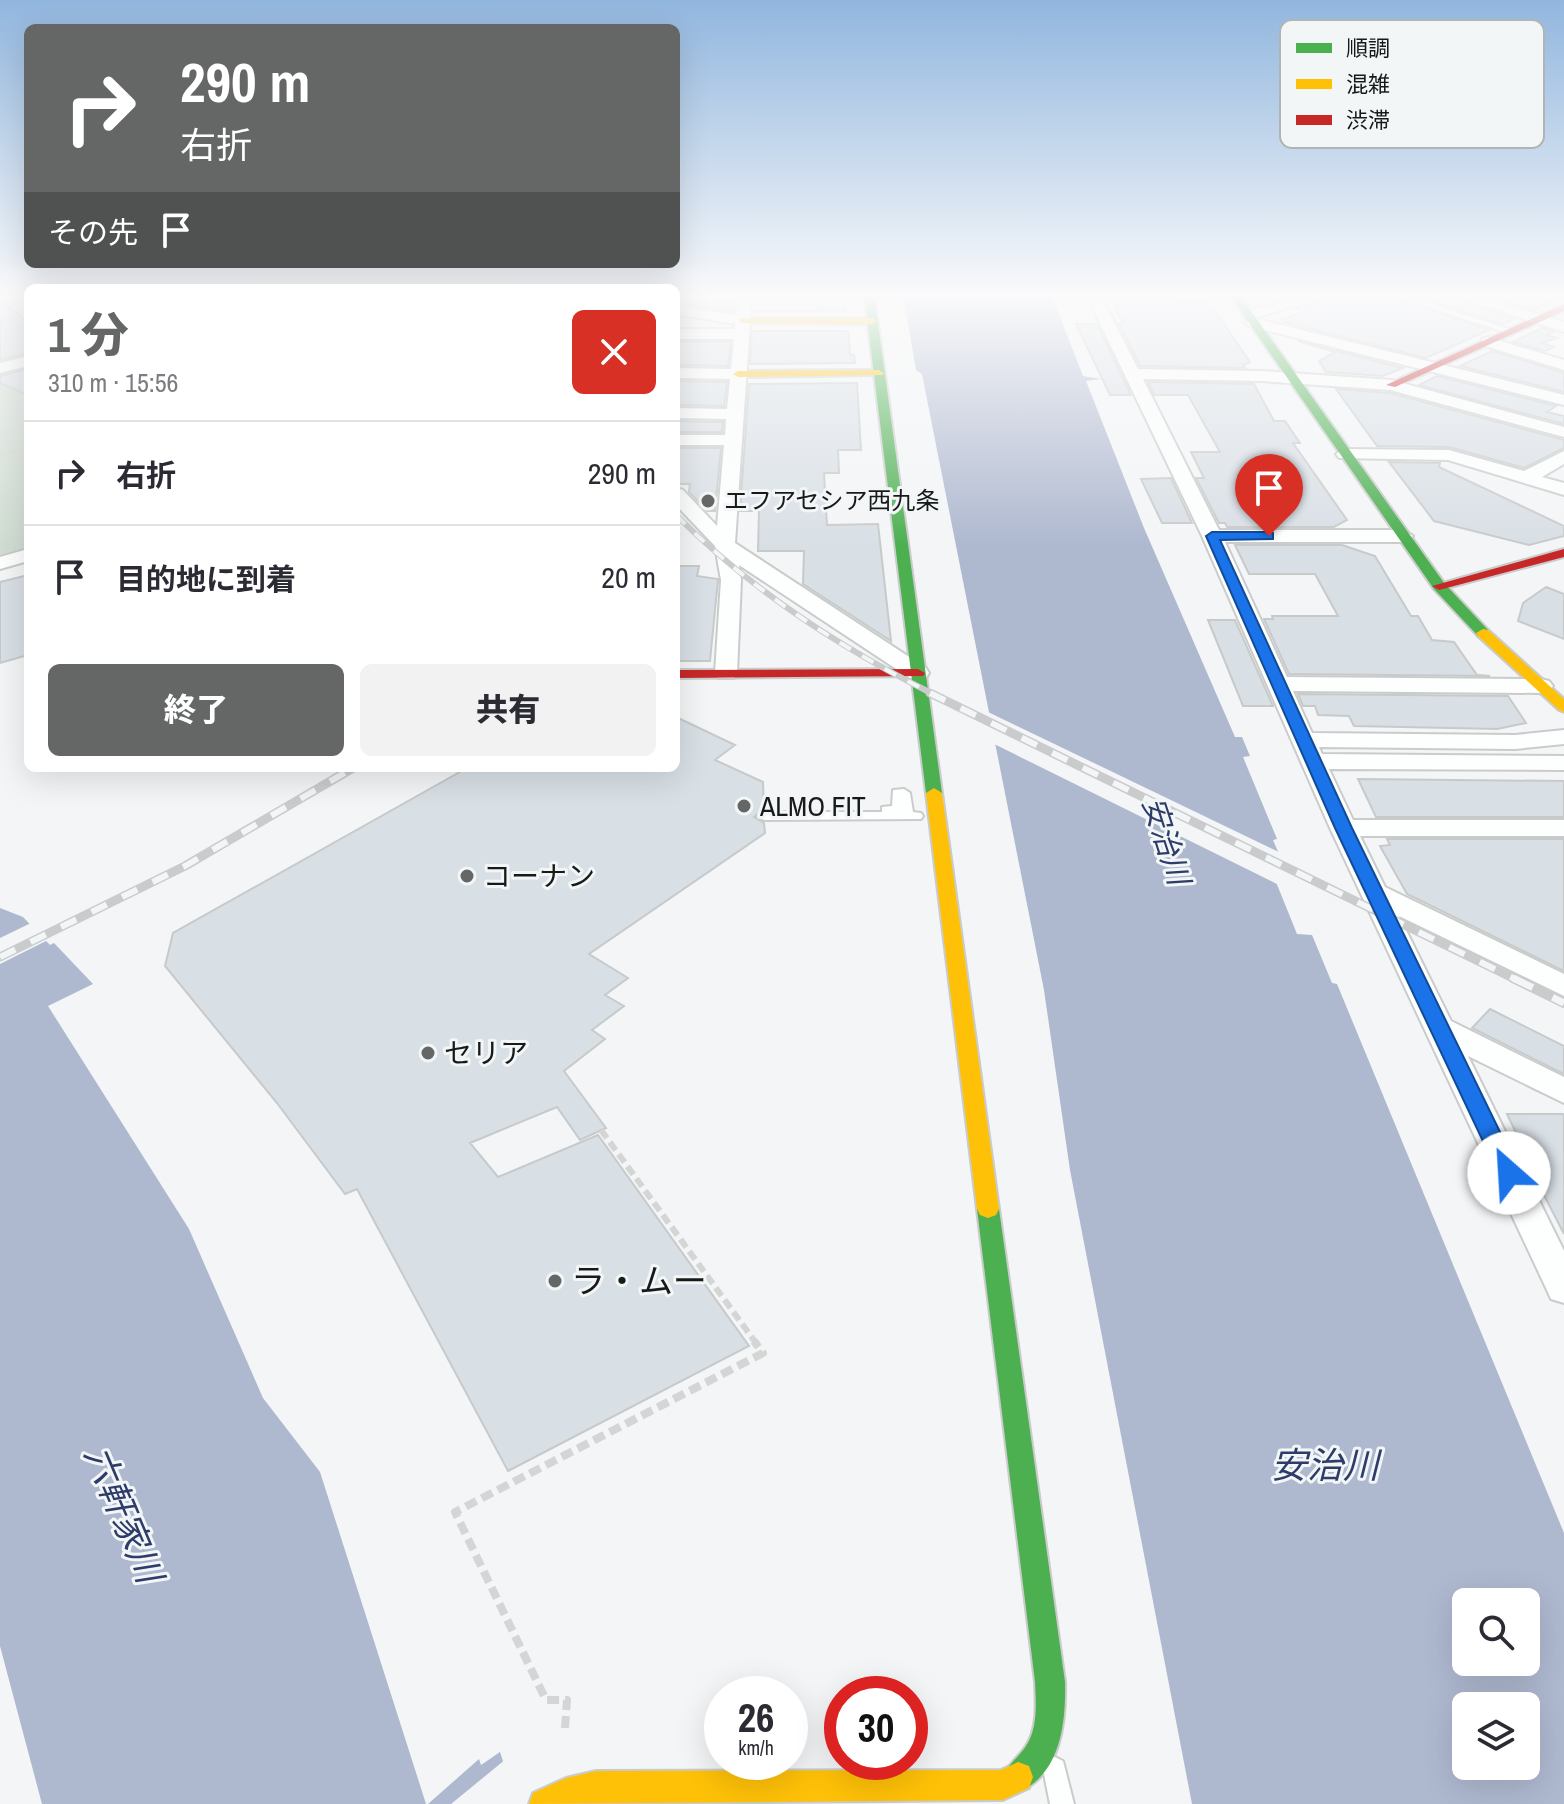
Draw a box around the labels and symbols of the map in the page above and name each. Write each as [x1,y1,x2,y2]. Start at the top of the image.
legend [1280,20,1544,148]
text: 順調 [1346,33,1390,63]
text: 混雑 [1346,69,1390,99]
text: 渋滞 [1346,105,1390,135]
pin [1235,454,1303,536]
place label: エフアセシア西九条 [724,484,940,516]
marker: エフアセシア西九条 [699,492,717,510]
place label: ALMO FIT [759,787,866,825]
water label: 安治川 [1134,792,1201,893]
marker: ALMO FIT [735,797,753,815]
place label: コーナン [483,857,595,895]
marker: コーナン [458,867,476,885]
place label: セリア [444,1034,528,1072]
marker: セリア [419,1044,437,1062]
position arrow [1467,1131,1551,1215]
place label: ラ・ムー [571,1258,707,1304]
marker: ラ・ムー [546,1272,564,1290]
water label: 六軒家川 [74,1438,176,1593]
water label: 安治川 [1271,1441,1383,1489]
speed limit sign: 30 [824,1676,928,1780]

